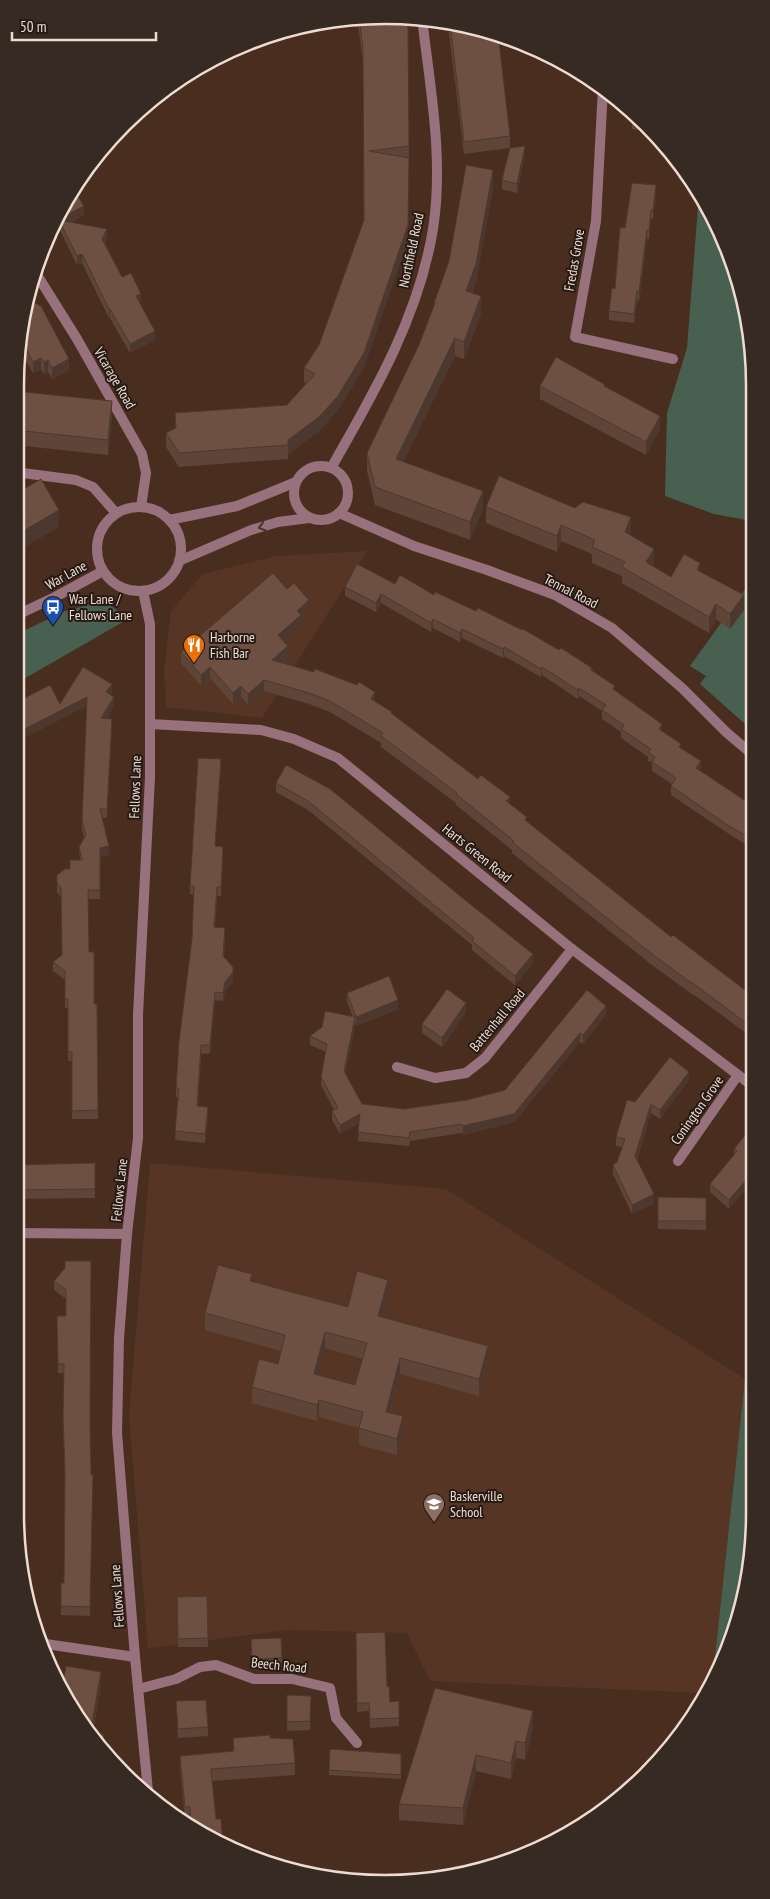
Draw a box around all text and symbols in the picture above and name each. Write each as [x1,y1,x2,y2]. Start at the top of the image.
scale bar [12,10,156,42]
text: 50 m [20,17,46,36]
street label: Northfield Road [394,211,428,289]
street label: Fredas Grove [560,227,588,292]
street label: Vicarage Road [90,343,140,412]
one-way arrow [258,521,266,531]
street label: War Lane [42,556,90,594]
street label: Tennal Road [541,570,601,612]
place label: War Lane / Fellows Lane [69,590,132,624]
bus stop icon: War Lane / Fellows Lane [41,595,65,626]
place label: Harborne Fish Bar [210,628,255,662]
restaurant icon: Harborne Fish Bar [182,633,206,664]
street label: Fellows Lane [125,755,145,819]
street label: Harts Green Road [439,820,515,886]
street label: Battenhall Road [465,985,529,1055]
street label: Conington Grove [667,1072,727,1148]
street label: Fellows Lane [107,1157,131,1222]
place label: Baskerville School [450,1487,503,1521]
school or university icon: Baskerville School [422,1492,446,1523]
street label: Fellows Lane [106,1564,128,1628]
street label: Beech Road [250,1653,308,1677]

